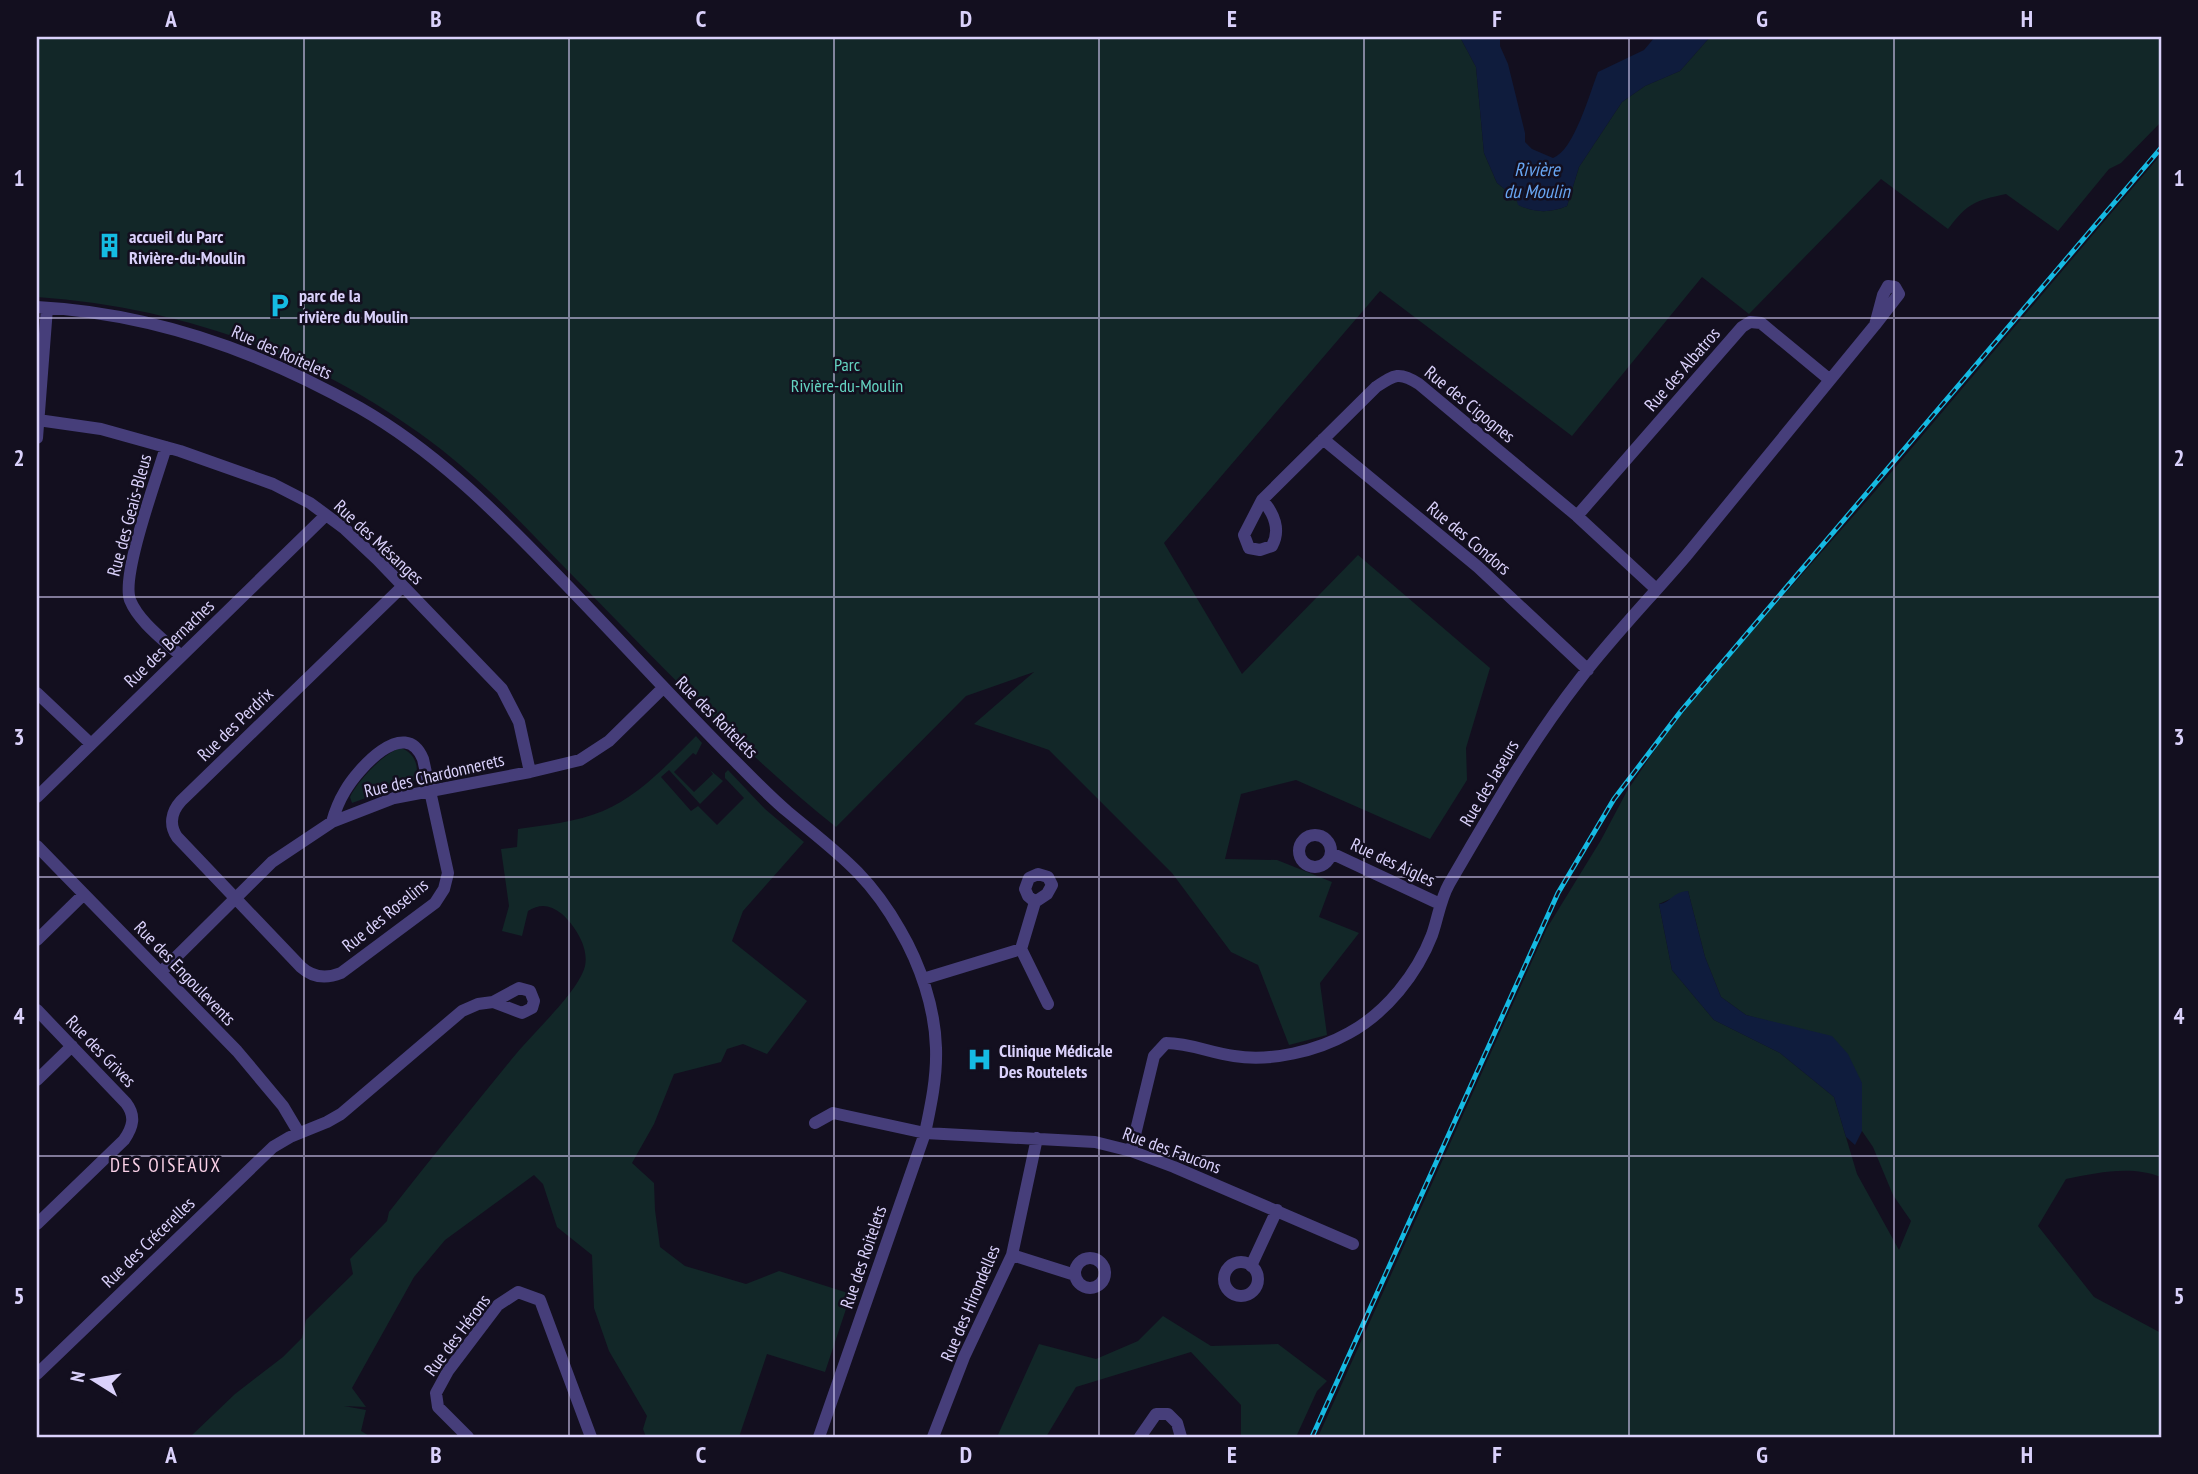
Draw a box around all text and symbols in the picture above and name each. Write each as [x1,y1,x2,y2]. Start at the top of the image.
text: A [164,4,177,33]
text: B [430,4,442,33]
text: C [696,4,707,33]
text: D [960,4,972,33]
text: E [1227,4,1237,33]
text: F [1492,4,1502,33]
text: G [1756,4,1768,33]
text: H [2021,4,2033,33]
water label: Rivière du Moulin [1504,157,1572,203]
text: 1 [14,163,25,192]
text: 1 [2174,163,2185,192]
place label: accueil du Parc Rivière-du-Moulin [129,225,245,269]
building icon: accueil du Parc Rivière-du-Moulin [95,232,123,260]
place label: parc de la rivière du Moulin [299,284,408,328]
parking icon: parc de la rivière du Moulin [265,291,293,319]
street label: Rue des Roitelets [228,320,336,384]
street label: Rue des Albatros [1639,322,1725,416]
park label: Parc Rivière-du-Moulin [791,353,903,397]
street label: Rue des Cigognes [1420,361,1520,447]
text: 2 [14,443,25,472]
text: 2 [2174,443,2185,472]
street label: Rue des Geais-Bleus [102,451,156,579]
street label: Rue des Mésanges [329,495,429,589]
street label: Rue des Condors [1422,496,1516,580]
street label: Rue des Bernaches [119,594,219,692]
street label: Rue des Roitelets [671,671,763,763]
street label: Rue des Perdrix [192,682,278,766]
text: 3 [14,722,25,751]
text: 3 [2174,722,2185,751]
street label: Rue des Jaseurs [1454,736,1524,830]
street label: Rue des Chardonnerets [362,748,506,802]
street label: Rue des Aigles [1347,833,1439,891]
street label: Rue des Roselins [337,873,433,957]
street label: Rue des Engoulevents [129,916,241,1030]
text: 4 [14,1001,25,1030]
text: 4 [2174,1001,2185,1030]
street label: Rue des Grives [61,1010,141,1092]
place label: Clinique Médicale Des Routelets [999,1039,1113,1083]
hospital icon: Clinique Médicale Des Routelets [965,1046,993,1074]
street label: Rue des Faucons [1120,1122,1224,1178]
district label: DES OISEAUX [110,1153,222,1177]
street label: Rue des Crécerelles [97,1192,199,1292]
street label: Rue des Roitelets [835,1203,891,1311]
street label: Rue des Hirondelles [935,1241,1005,1365]
text: 5 [14,1281,25,1310]
text: 5 [2174,1281,2185,1310]
street label: Rue des Hérons [419,1290,495,1380]
north arrow [60,1344,130,1414]
text: N [65,1369,90,1384]
text: A [164,1440,177,1469]
text: B [430,1440,442,1469]
text: C [696,1440,707,1469]
text: D [960,1440,972,1469]
text: E [1227,1440,1237,1469]
text: F [1492,1440,1502,1469]
text: G [1756,1440,1768,1469]
text: H [2021,1440,2033,1469]

